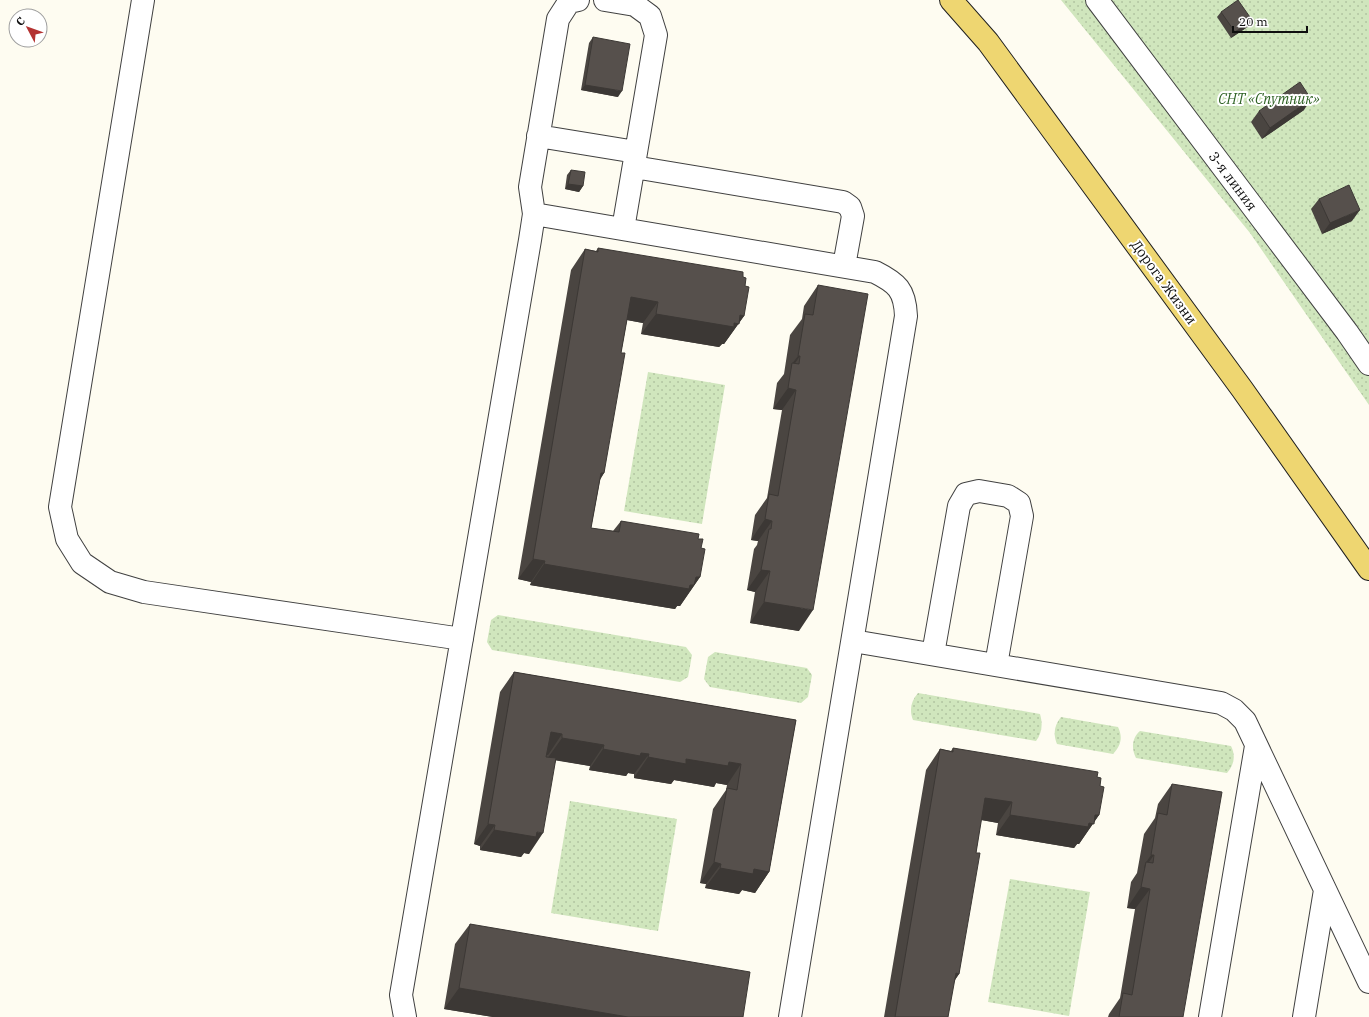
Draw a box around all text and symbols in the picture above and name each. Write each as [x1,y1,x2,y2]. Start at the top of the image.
north arrow [8,8,48,48]
scale bar [1233,8,1307,34]
text: С [13,14,28,29]
text: 20 m [1239,14,1268,29]
park label: СНТ «Спутник» [1218,90,1320,108]
street label: 3-я линия [1205,148,1261,214]
street label: Дорога Жизни [1127,236,1201,328]

